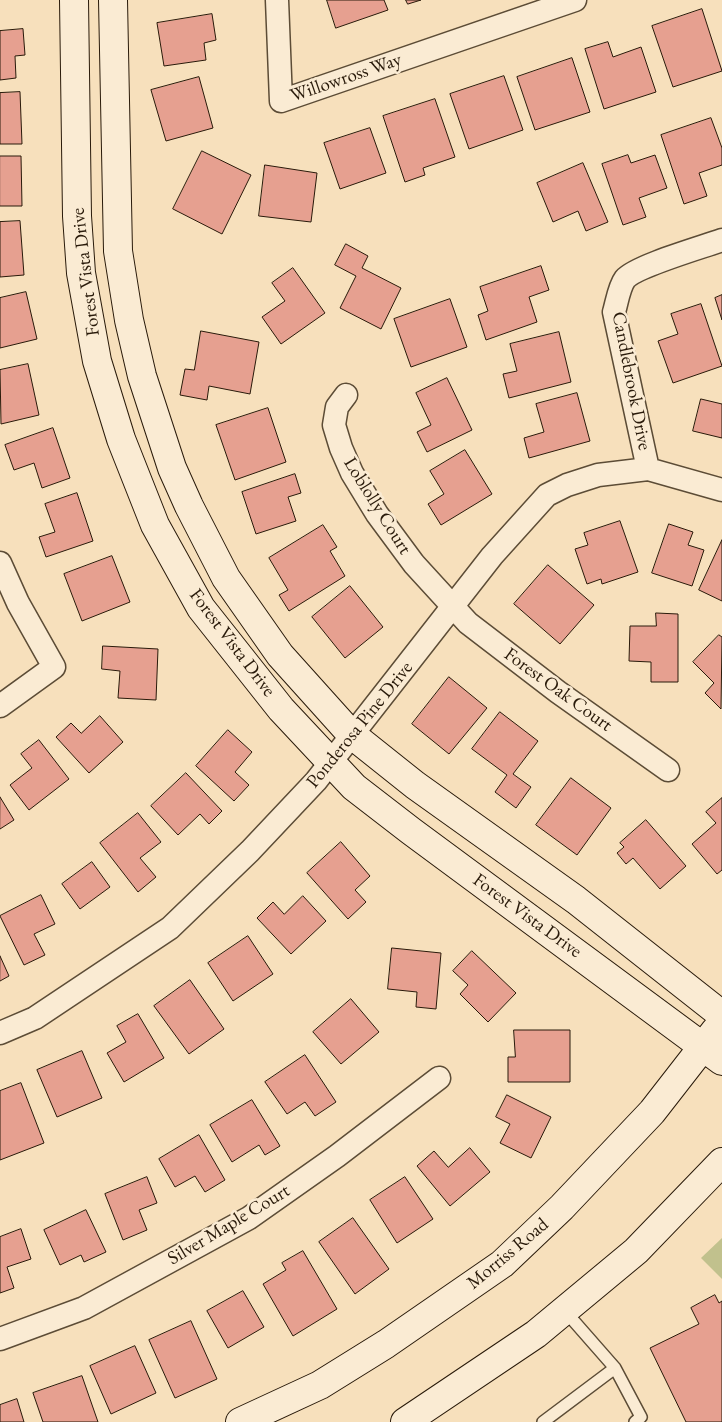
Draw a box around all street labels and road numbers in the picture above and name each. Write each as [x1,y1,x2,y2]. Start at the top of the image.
street label: Willowross Way [287,48,405,108]
street label: Forest Vista Drive [67,206,105,338]
street label: Candlebrook Drive [606,310,656,452]
street label: Loblolly Court [338,453,416,559]
street label: Forest Vista Drive [184,584,280,702]
street label: Forest Oak Court [499,643,617,737]
street label: Ponderosa Pine Drive [302,657,418,793]
street label: Forest Vista Drive [468,869,586,963]
street label: Silver Maple Court [164,1180,294,1270]
street label: Morriss Road [463,1213,553,1295]

